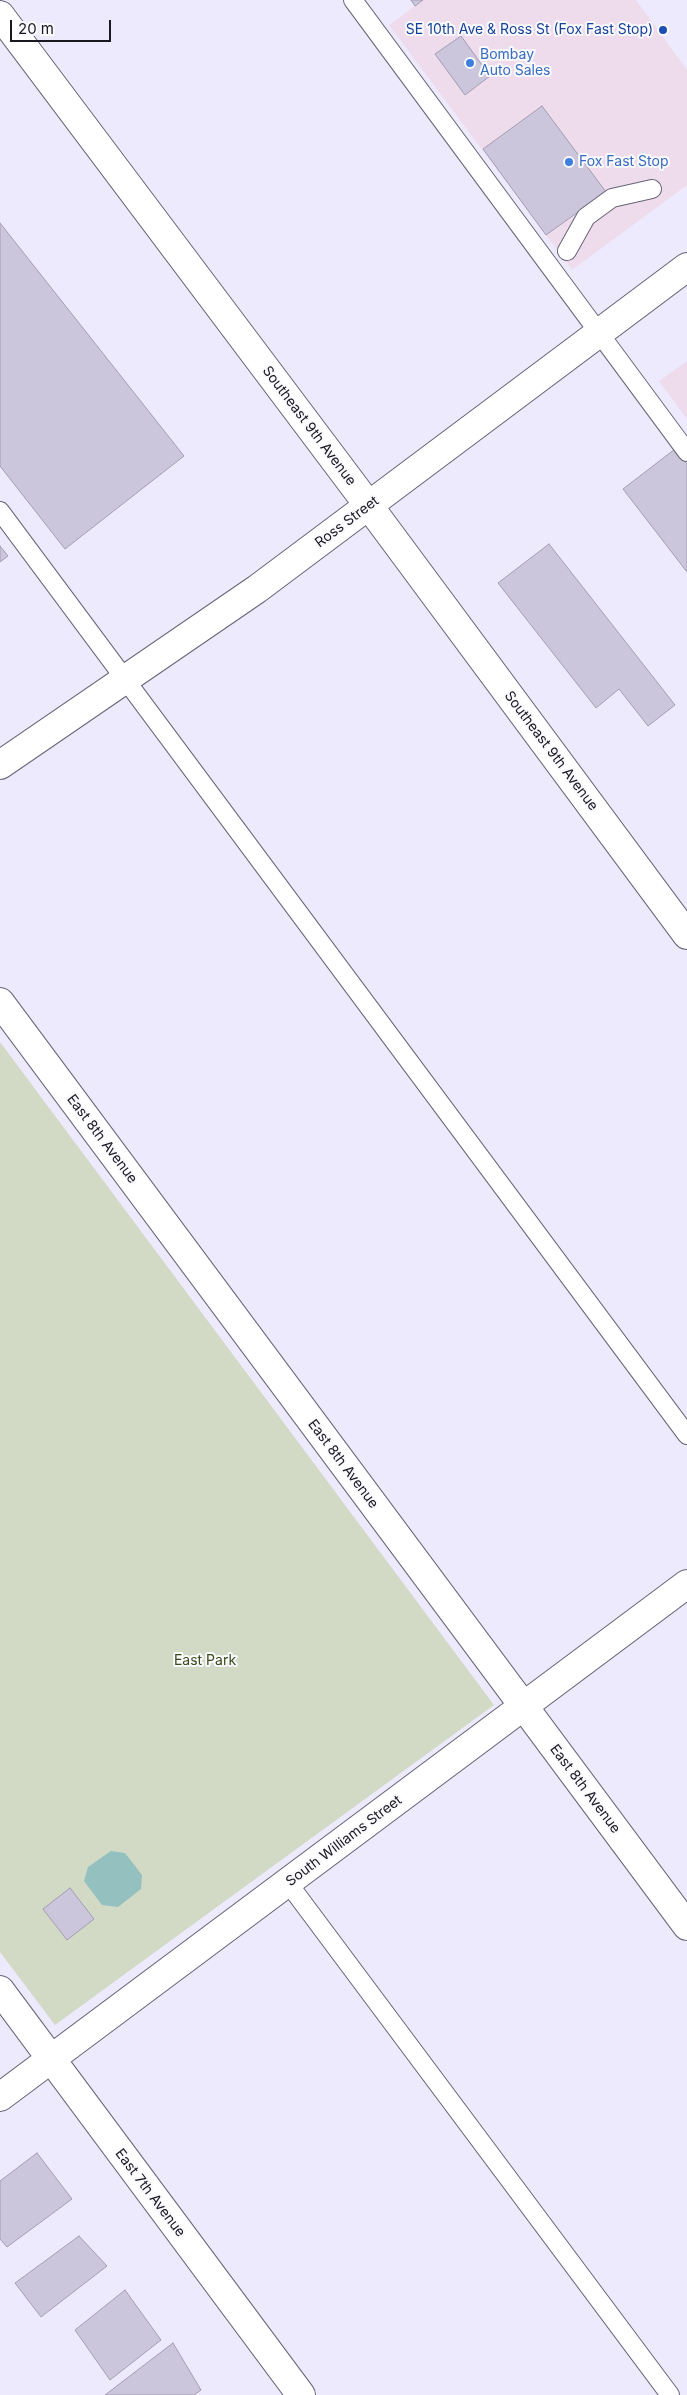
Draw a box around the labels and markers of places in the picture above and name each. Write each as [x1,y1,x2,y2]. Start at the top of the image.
place label: SE 10th Ave & Ross St (Fox Fast Stop) [406,22,653,38]
marker: SE 10th Ave & Ross St (Fox Fast Stop) [657,24,669,36]
place label: Bombay Auto Sales [480,47,550,80]
marker: Bombay Auto Sales [464,57,476,69]
place label: Fox Fast Stop [579,154,668,170]
marker: Fox Fast Stop [563,156,575,168]

